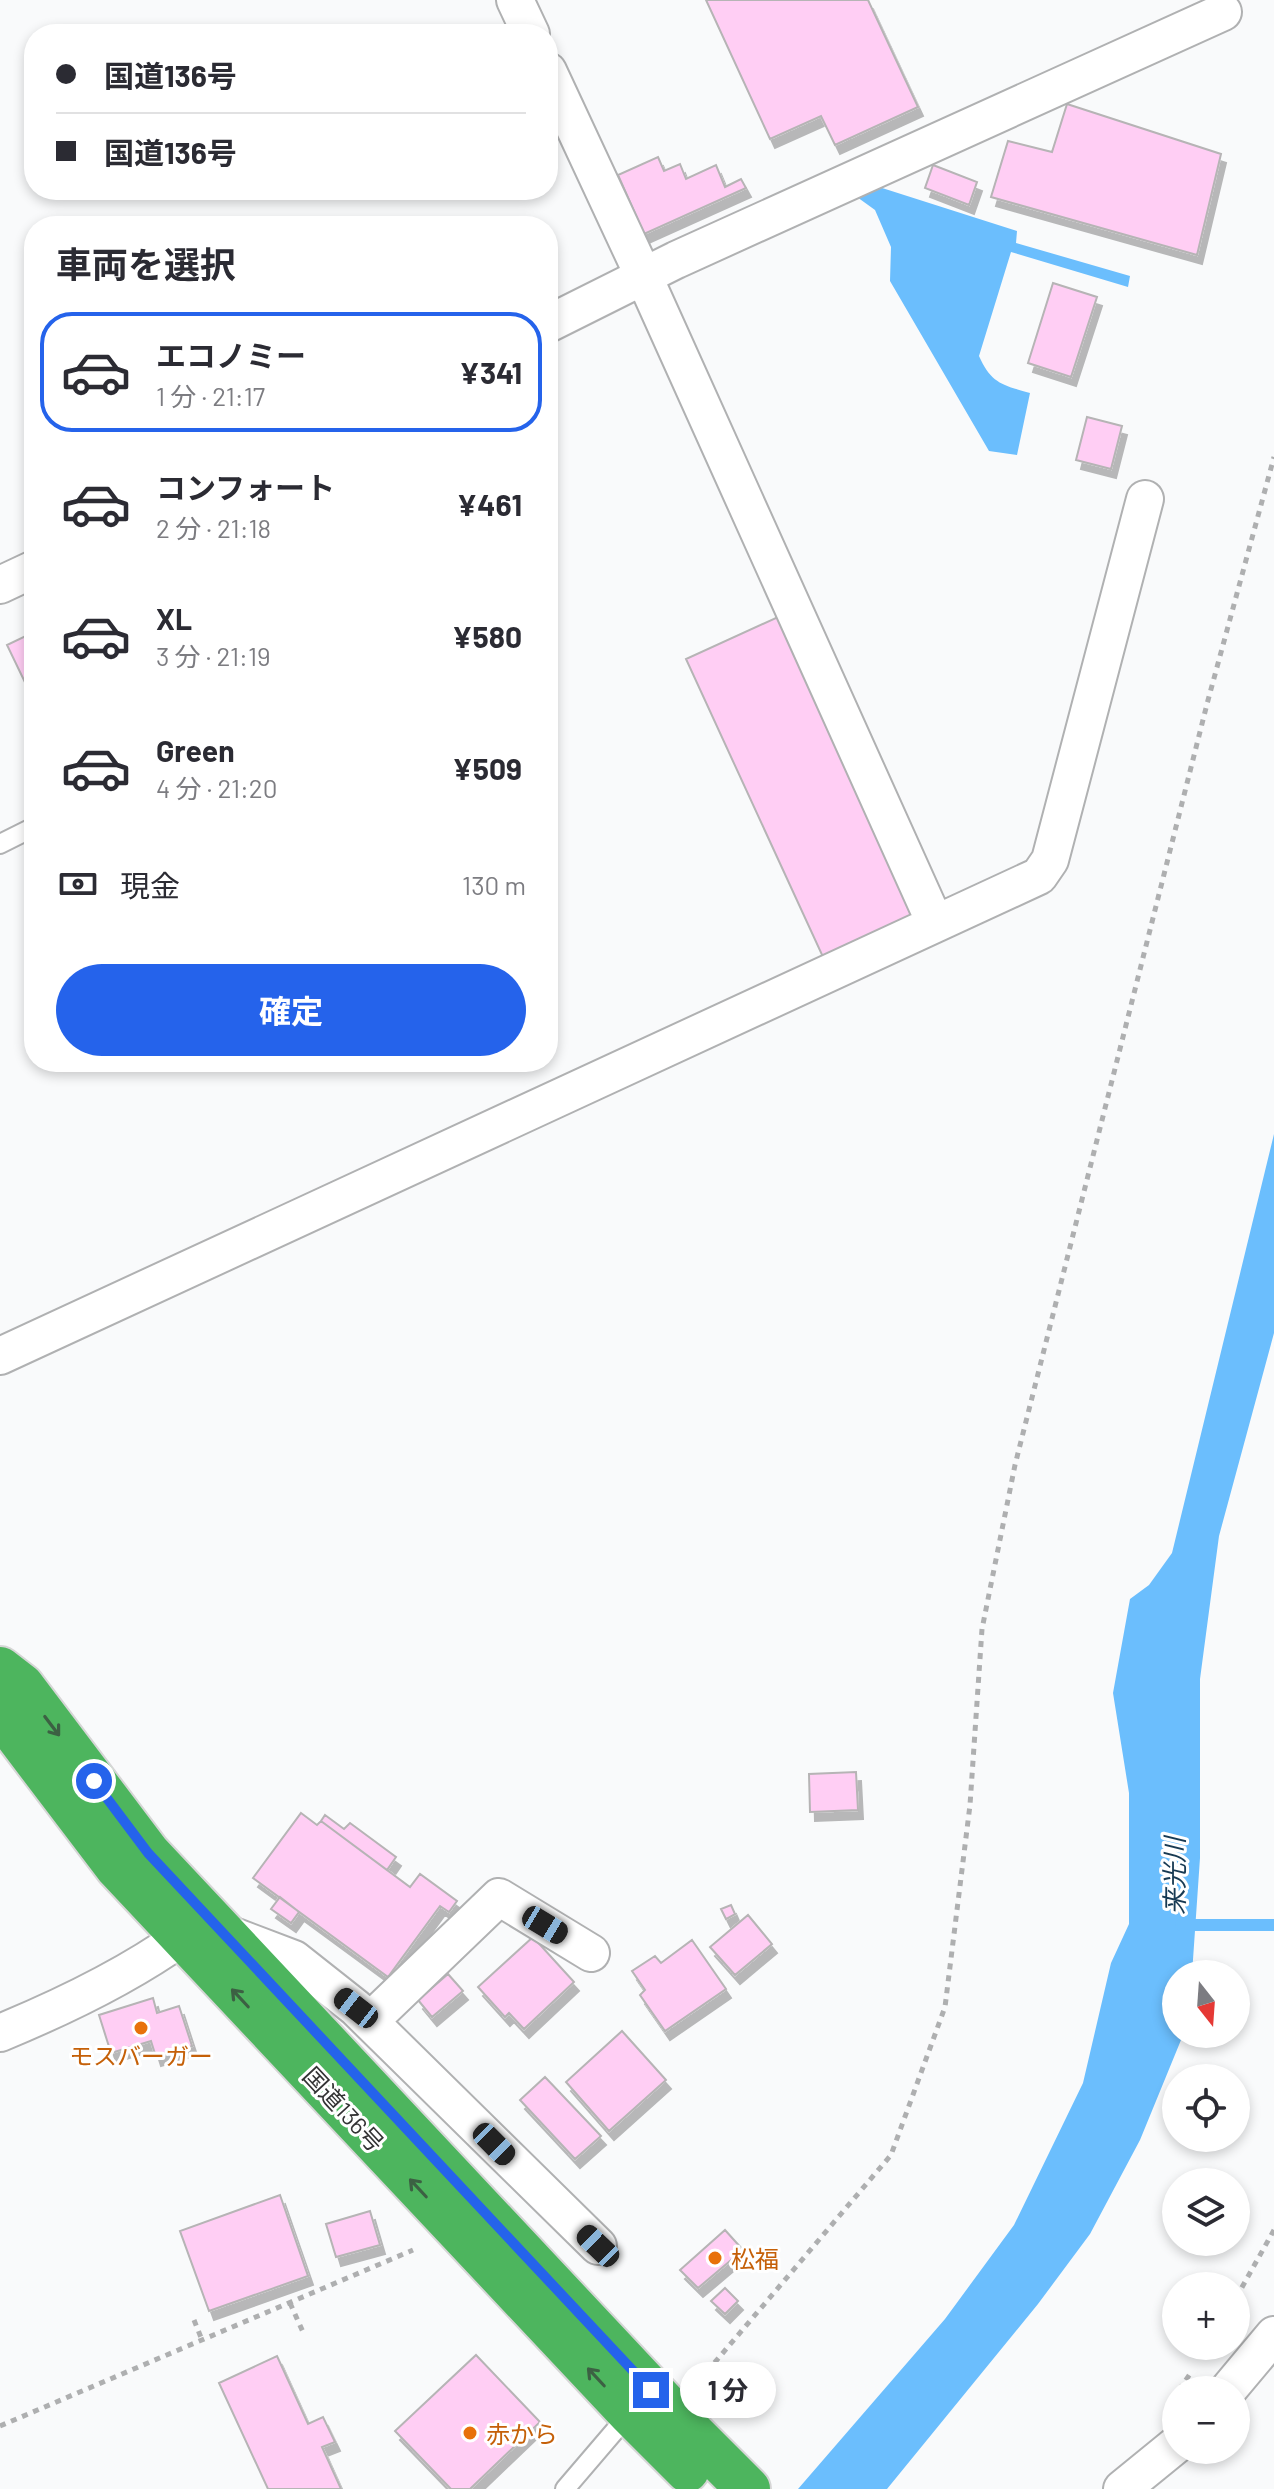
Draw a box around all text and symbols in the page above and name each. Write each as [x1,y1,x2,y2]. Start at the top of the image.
text: 国道136号 [104,57,237,93]
text: 国道136号 [104,134,237,170]
text: 車両を選択 [56,242,236,285]
icon: car [60,336,132,408]
text: エコノミー [156,337,306,373]
text: ¥341 [459,354,522,390]
text: 1 分 · 21:17 [156,380,265,411]
icon: car [60,468,132,540]
text: コンフォート [156,469,335,505]
text: ¥461 [457,486,522,522]
text: 2 分 · 21:18 [156,512,271,543]
icon: car [60,600,132,672]
text: XL [156,600,192,636]
text: ¥580 [452,618,522,654]
text: 3 分 · 21:19 [156,640,271,671]
icon: car [60,732,132,804]
text: Green [156,732,235,768]
text: ¥509 [452,750,522,786]
text: 4 分 · 21:20 [156,772,278,803]
icon: cash [56,862,100,906]
text: 現金 [120,867,180,903]
text: 130 m [462,869,526,900]
button: 確定 [56,964,526,1056]
one-way arrow [43,1715,60,1736]
route start [76,1763,112,1799]
water label: 来光川 [1158,1834,1189,1915]
car [518,1902,572,1948]
north arrow [1162,1960,1250,2048]
map controls [1162,1960,1250,2464]
car [330,1984,382,2032]
one-way arrow [230,1988,249,2008]
marker: モスバーガー [132,2019,150,2037]
place label: モスバーガー [69,2041,213,2070]
street label: 国道136号 [298,2061,390,2157]
button: locate [1162,2064,1250,2152]
car [469,2119,519,2169]
button: layers [1162,2168,1250,2256]
one-way arrow [408,2178,427,2198]
car [572,2221,624,2271]
place label: 松福 [731,2244,779,2273]
marker: 松福 [706,2249,724,2267]
button: + [1162,2272,1250,2360]
callout: 1 分 [679,2362,775,2418]
one-way arrow [587,2368,605,2388]
route end [633,2372,669,2408]
text: 1 分 [708,2374,748,2405]
button: − [1162,2376,1250,2464]
place label: 赤から [486,2419,558,2448]
marker: 赤から [461,2424,479,2442]

